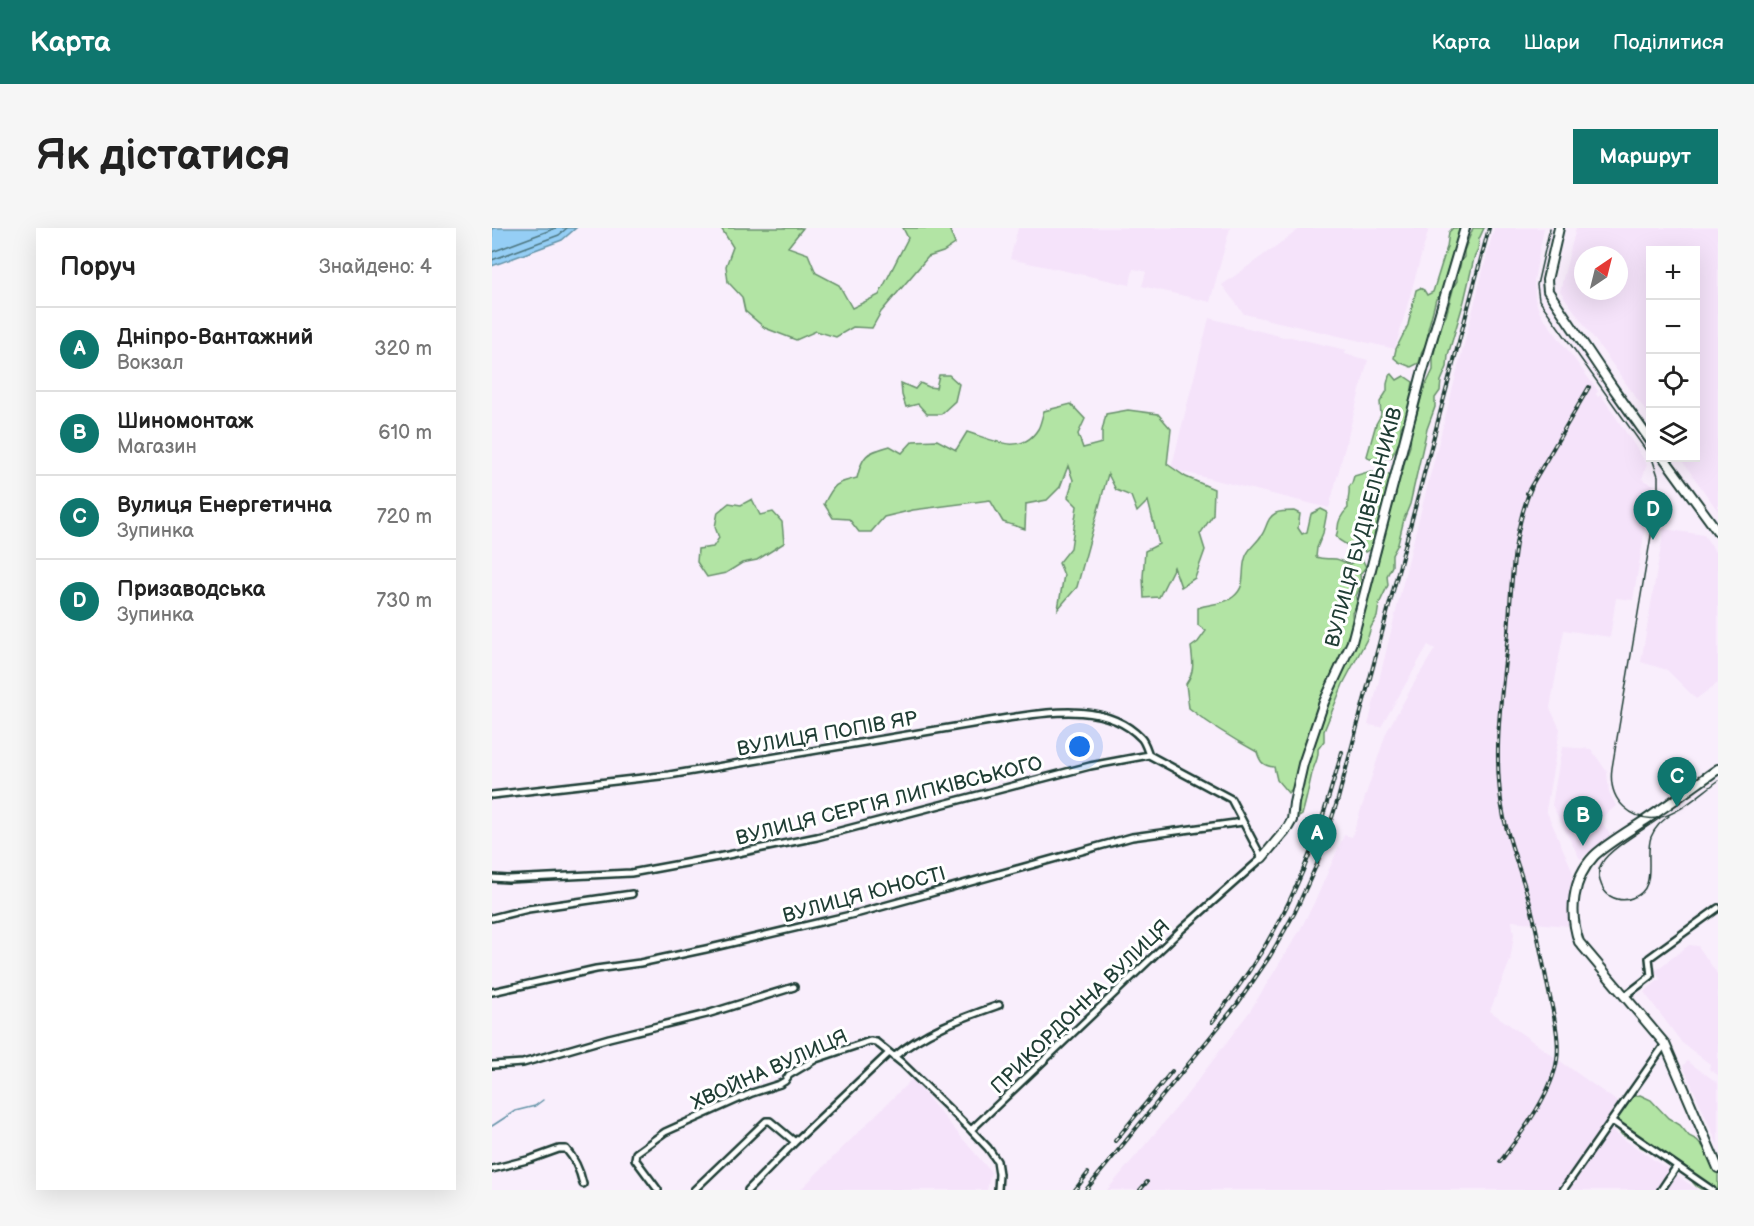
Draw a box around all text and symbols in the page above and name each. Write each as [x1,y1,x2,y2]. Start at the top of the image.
text: Карта [30,26,110,59]
text: Карта [1431,30,1491,55]
text: Шари [1524,30,1580,55]
text: Поділитися [1613,30,1724,55]
button: Маршрут [1573,129,1718,184]
text: Як дістатися [36,131,290,182]
north arrow [1574,246,1628,300]
map controls [1646,246,1700,462]
button: + [1646,246,1700,300]
text: Поруч [60,252,136,283]
text: Знайдено: 4 [319,255,432,279]
button: − [1646,300,1700,354]
text: Дніпро-Вантажний [117,324,313,351]
text: A [73,337,86,361]
text: 320 m [374,337,432,361]
text: Вокзал [117,351,184,375]
button: locate [1646,354,1700,408]
street label: ВУЛИЦЯ БУДІВЕЛЬНИКІВ [1320,404,1408,650]
text: Шиномонтаж [117,408,253,435]
button: layers [1646,408,1700,462]
text: B [72,421,87,445]
text: 610 m [378,421,432,445]
text: Магазин [117,435,197,459]
pin: D [1634,490,1672,540]
text: Вулиця Енергетична [117,492,332,519]
text: C [72,505,87,529]
text: 720 m [377,505,432,529]
text: Зупинка [117,519,194,543]
text: Призаводська [117,576,265,603]
text: D [73,589,86,613]
text: 730 m [376,589,432,613]
text: Зупинка [117,603,194,627]
street label: ВУЛИЦЯ ПОПІВ ЯР [735,706,920,762]
your location [1065,732,1094,761]
street label: ВУЛИЦЯ СЕРГІЯ ЛИПКІВСЬКОГО [733,751,1045,851]
pin: C [1658,758,1696,807]
pin: B [1564,796,1602,846]
pin: A [1298,814,1336,864]
street label: ВУЛИЦЯ ЮНОСТІ [780,862,948,928]
street label: ПРИКОРДОННА ВУЛИЦЯ [986,915,1175,1099]
street label: ХВОЙНА ВУЛИЦЯ [687,1025,851,1115]

